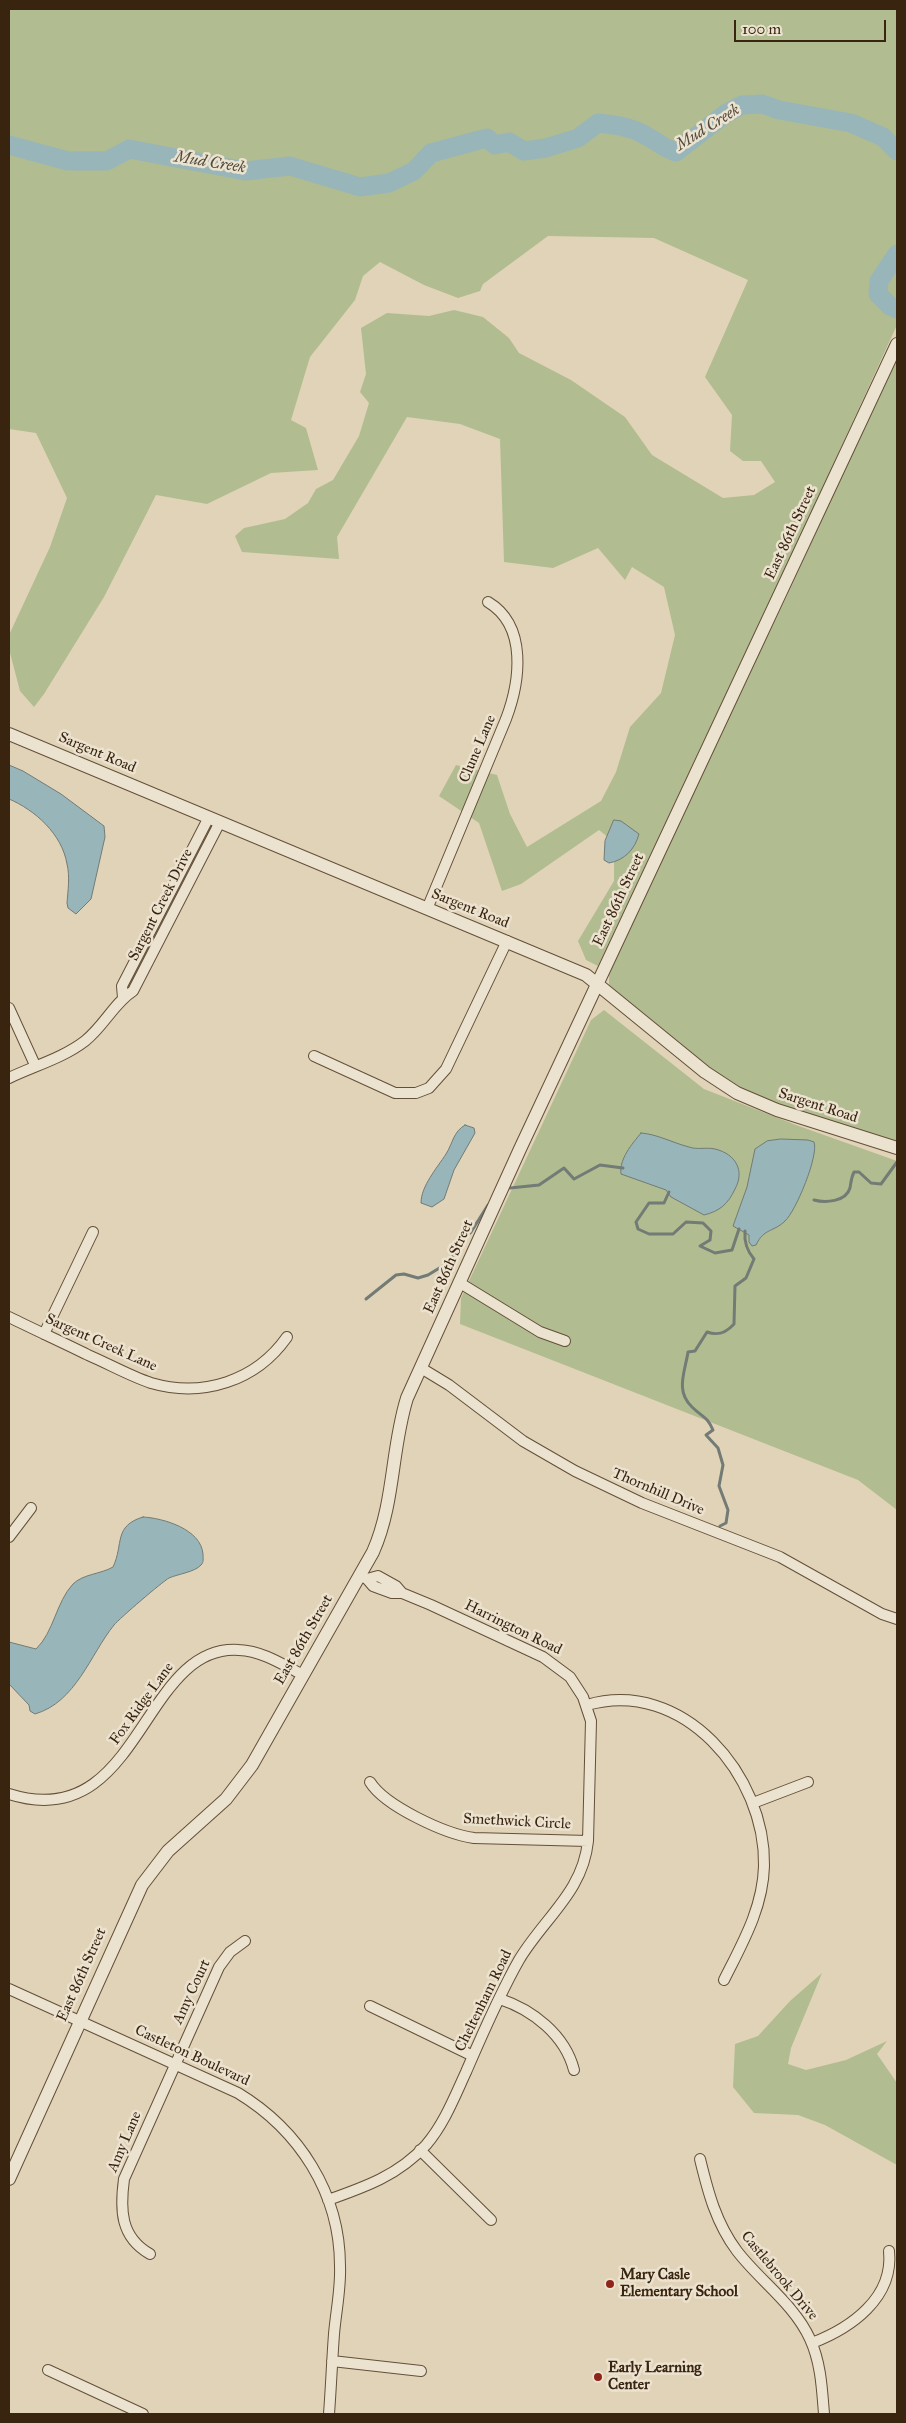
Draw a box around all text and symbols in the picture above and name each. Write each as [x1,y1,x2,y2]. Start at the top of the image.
scale bar [736,10,888,42]
text: 100 m [742,20,781,38]
water label: Mud Creek [672,101,744,155]
water label: Mud Creek [173,148,247,178]
street label: East 86th Street [762,483,820,583]
street label: Clune Lane [456,713,500,785]
street label: Sargent Road [56,729,138,777]
street label: Sargent Creek Drive [125,846,197,964]
street label: East 86th Street [590,850,648,950]
street label: Sargent Road [428,885,512,933]
street label: Sargent Road [776,1085,860,1127]
street label: East 86th Street [420,1217,478,1317]
street label: Sargent Creek Lane [42,1310,160,1376]
street label: Thornhill Drive [609,1464,707,1520]
street label: East 86th Street [271,1592,337,1688]
street label: Harrington Road [461,1597,565,1659]
street label: Fox Ridge Lane [106,1659,178,1749]
street label: Smethwick Circle [463,1810,571,1834]
street label: East 86th Street [53,1925,111,2025]
street label: Cheltenham Road [452,1947,516,2055]
street label: Amy Court [169,1957,215,2027]
street label: Castleton Boulevard [132,2022,252,2090]
street label: Amy Lane [104,2109,146,2175]
street label: Castlebrook Drive [737,2228,821,2324]
place label: Mary Casle Elementary School [620,2266,738,2301]
marker: Mary Casle Elementary School [604,2278,616,2290]
place label: Early Learning Center [608,2359,701,2394]
marker: Early Learning Center [592,2371,604,2383]

